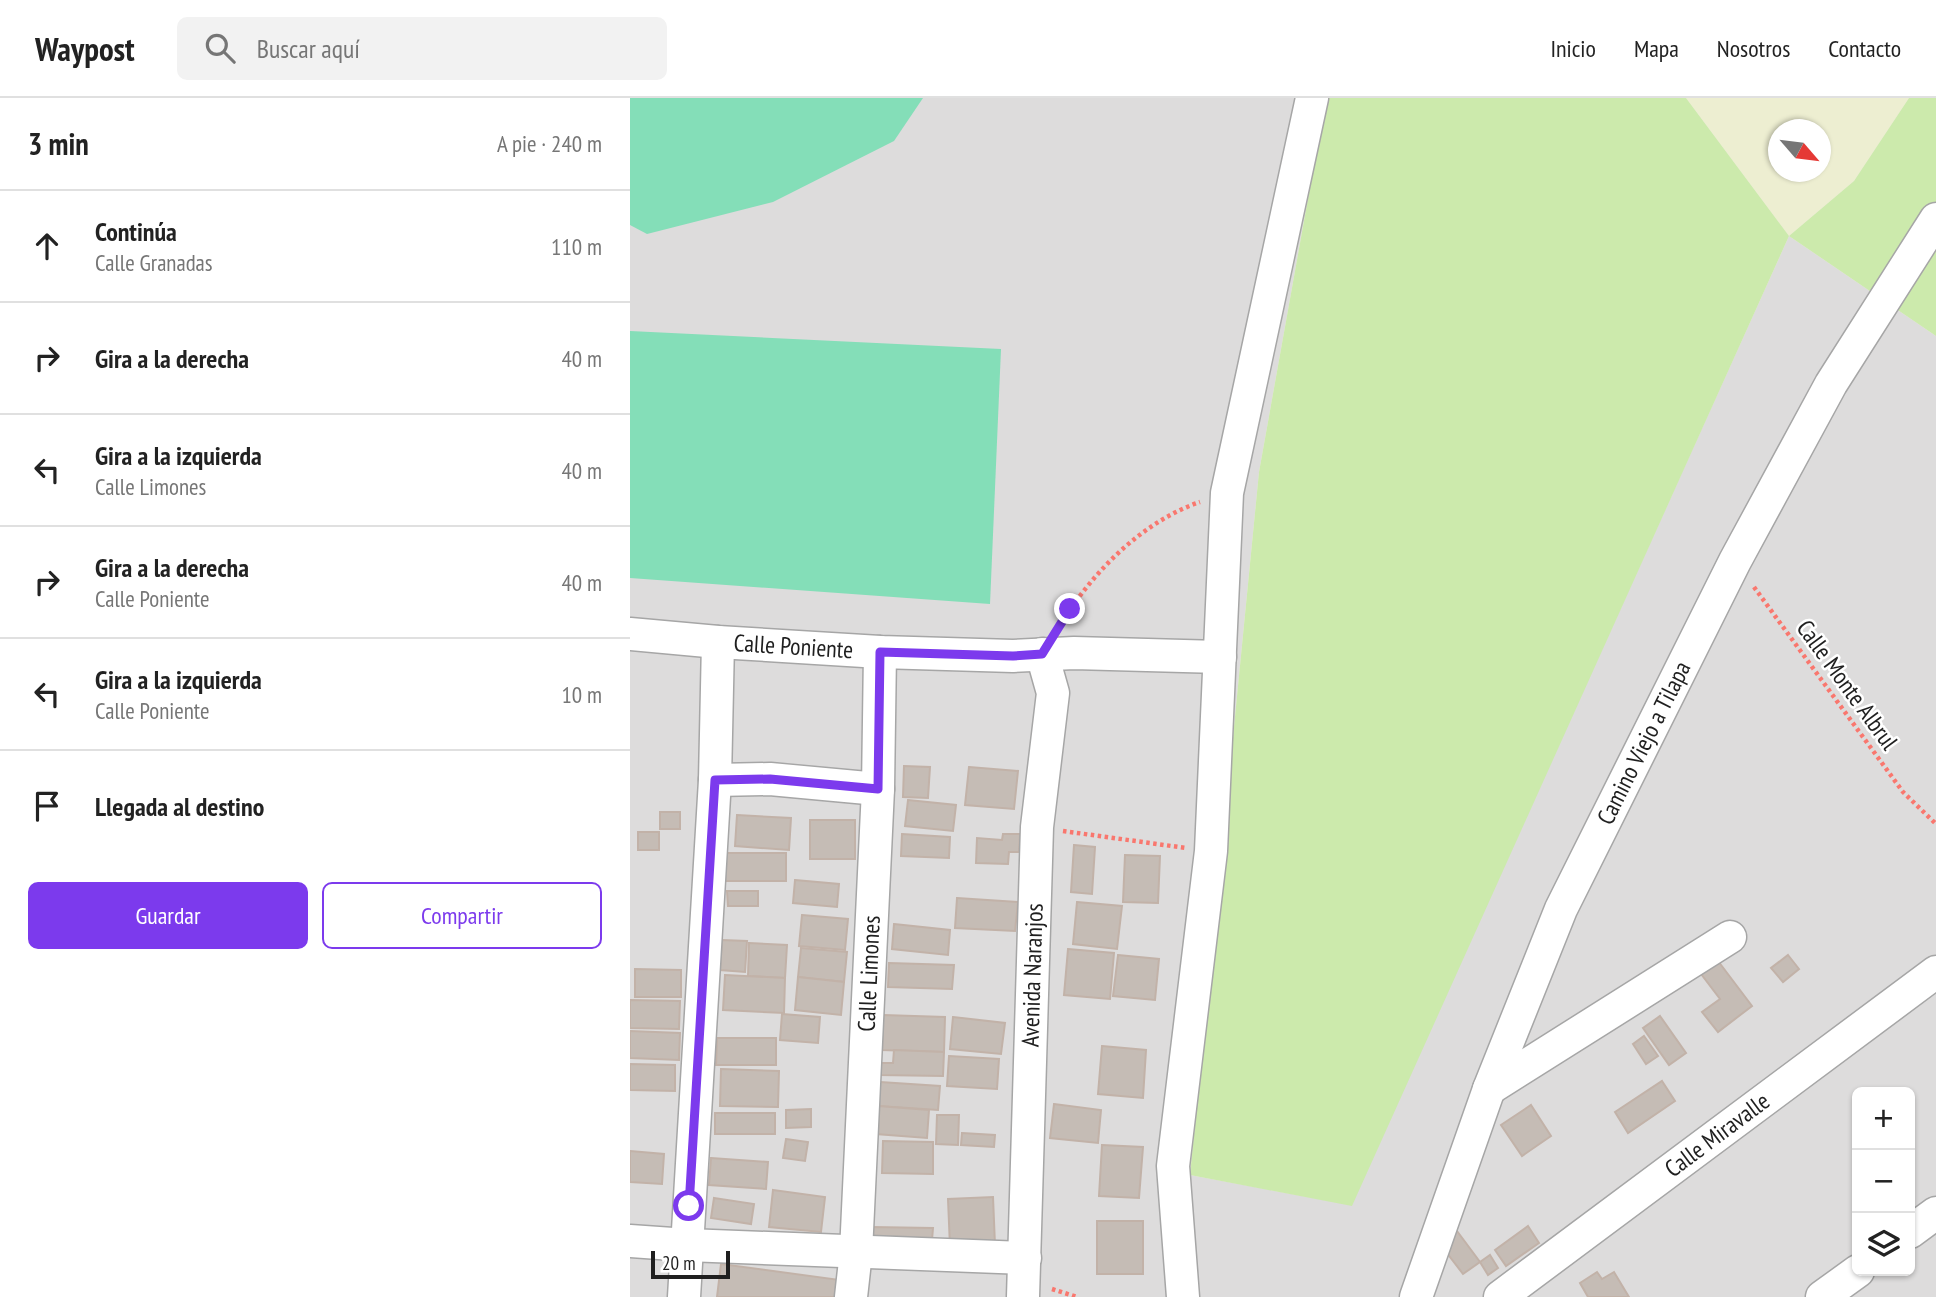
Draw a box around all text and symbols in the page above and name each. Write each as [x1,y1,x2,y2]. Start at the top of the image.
search box [177,17,667,80]
text: Waypost [35,27,135,70]
icon: search [201,29,239,67]
text: Buscar aquí [257,32,360,65]
text: Inicio [1550,33,1596,64]
text: Mapa [1634,33,1679,64]
text: Nosotros [1717,33,1790,64]
text: Contacto [1828,33,1901,64]
north arrow [1768,119,1831,182]
text: 3 min [28,124,89,163]
text: A pie · 240 m [497,129,602,158]
text: Continúa [95,215,177,248]
icon: ahead [28,227,66,265]
text: 110 m [551,232,602,261]
text: Calle Granadas [95,248,213,277]
icon: right [28,339,66,377]
text: Gira a la derecha [95,342,249,375]
text: 40 m [561,344,602,373]
text: Gira a la izquierda [95,439,262,472]
icon: left [28,451,66,489]
text: 40 m [561,456,602,485]
text: Calle Limones [95,472,206,501]
text: Gira a la derecha [95,551,249,584]
icon: right [28,563,66,601]
text: 40 m [561,568,602,597]
text: Calle Poniente [95,584,210,613]
route end [1054,593,1085,624]
street label: Calle Monte Albrul [1790,614,1905,756]
street label: Calle Poniente [733,627,854,665]
street label: Camino Viejo a Tilapa [1590,656,1697,830]
text: Gira a la izquierda [95,663,262,696]
icon: left [28,675,66,713]
text: 10 m [561,680,602,709]
text: Calle Poniente [95,696,210,725]
icon: arrive [28,787,66,825]
text: Llegada al destino [95,790,264,823]
button: Guardar [28,882,308,949]
button: Compartir [322,882,602,949]
street label: Avenida Naranjos [1014,903,1050,1047]
street label: Calle Limones [850,915,887,1032]
street label: Calle Miravalle [1658,1085,1776,1184]
map controls [1852,1087,1915,1276]
button: + [1852,1087,1915,1150]
button: − [1852,1150,1915,1213]
route start [673,1190,704,1221]
button: layers [1852,1213,1915,1276]
scale bar [651,1248,730,1280]
text: 20 m [662,1251,696,1275]

